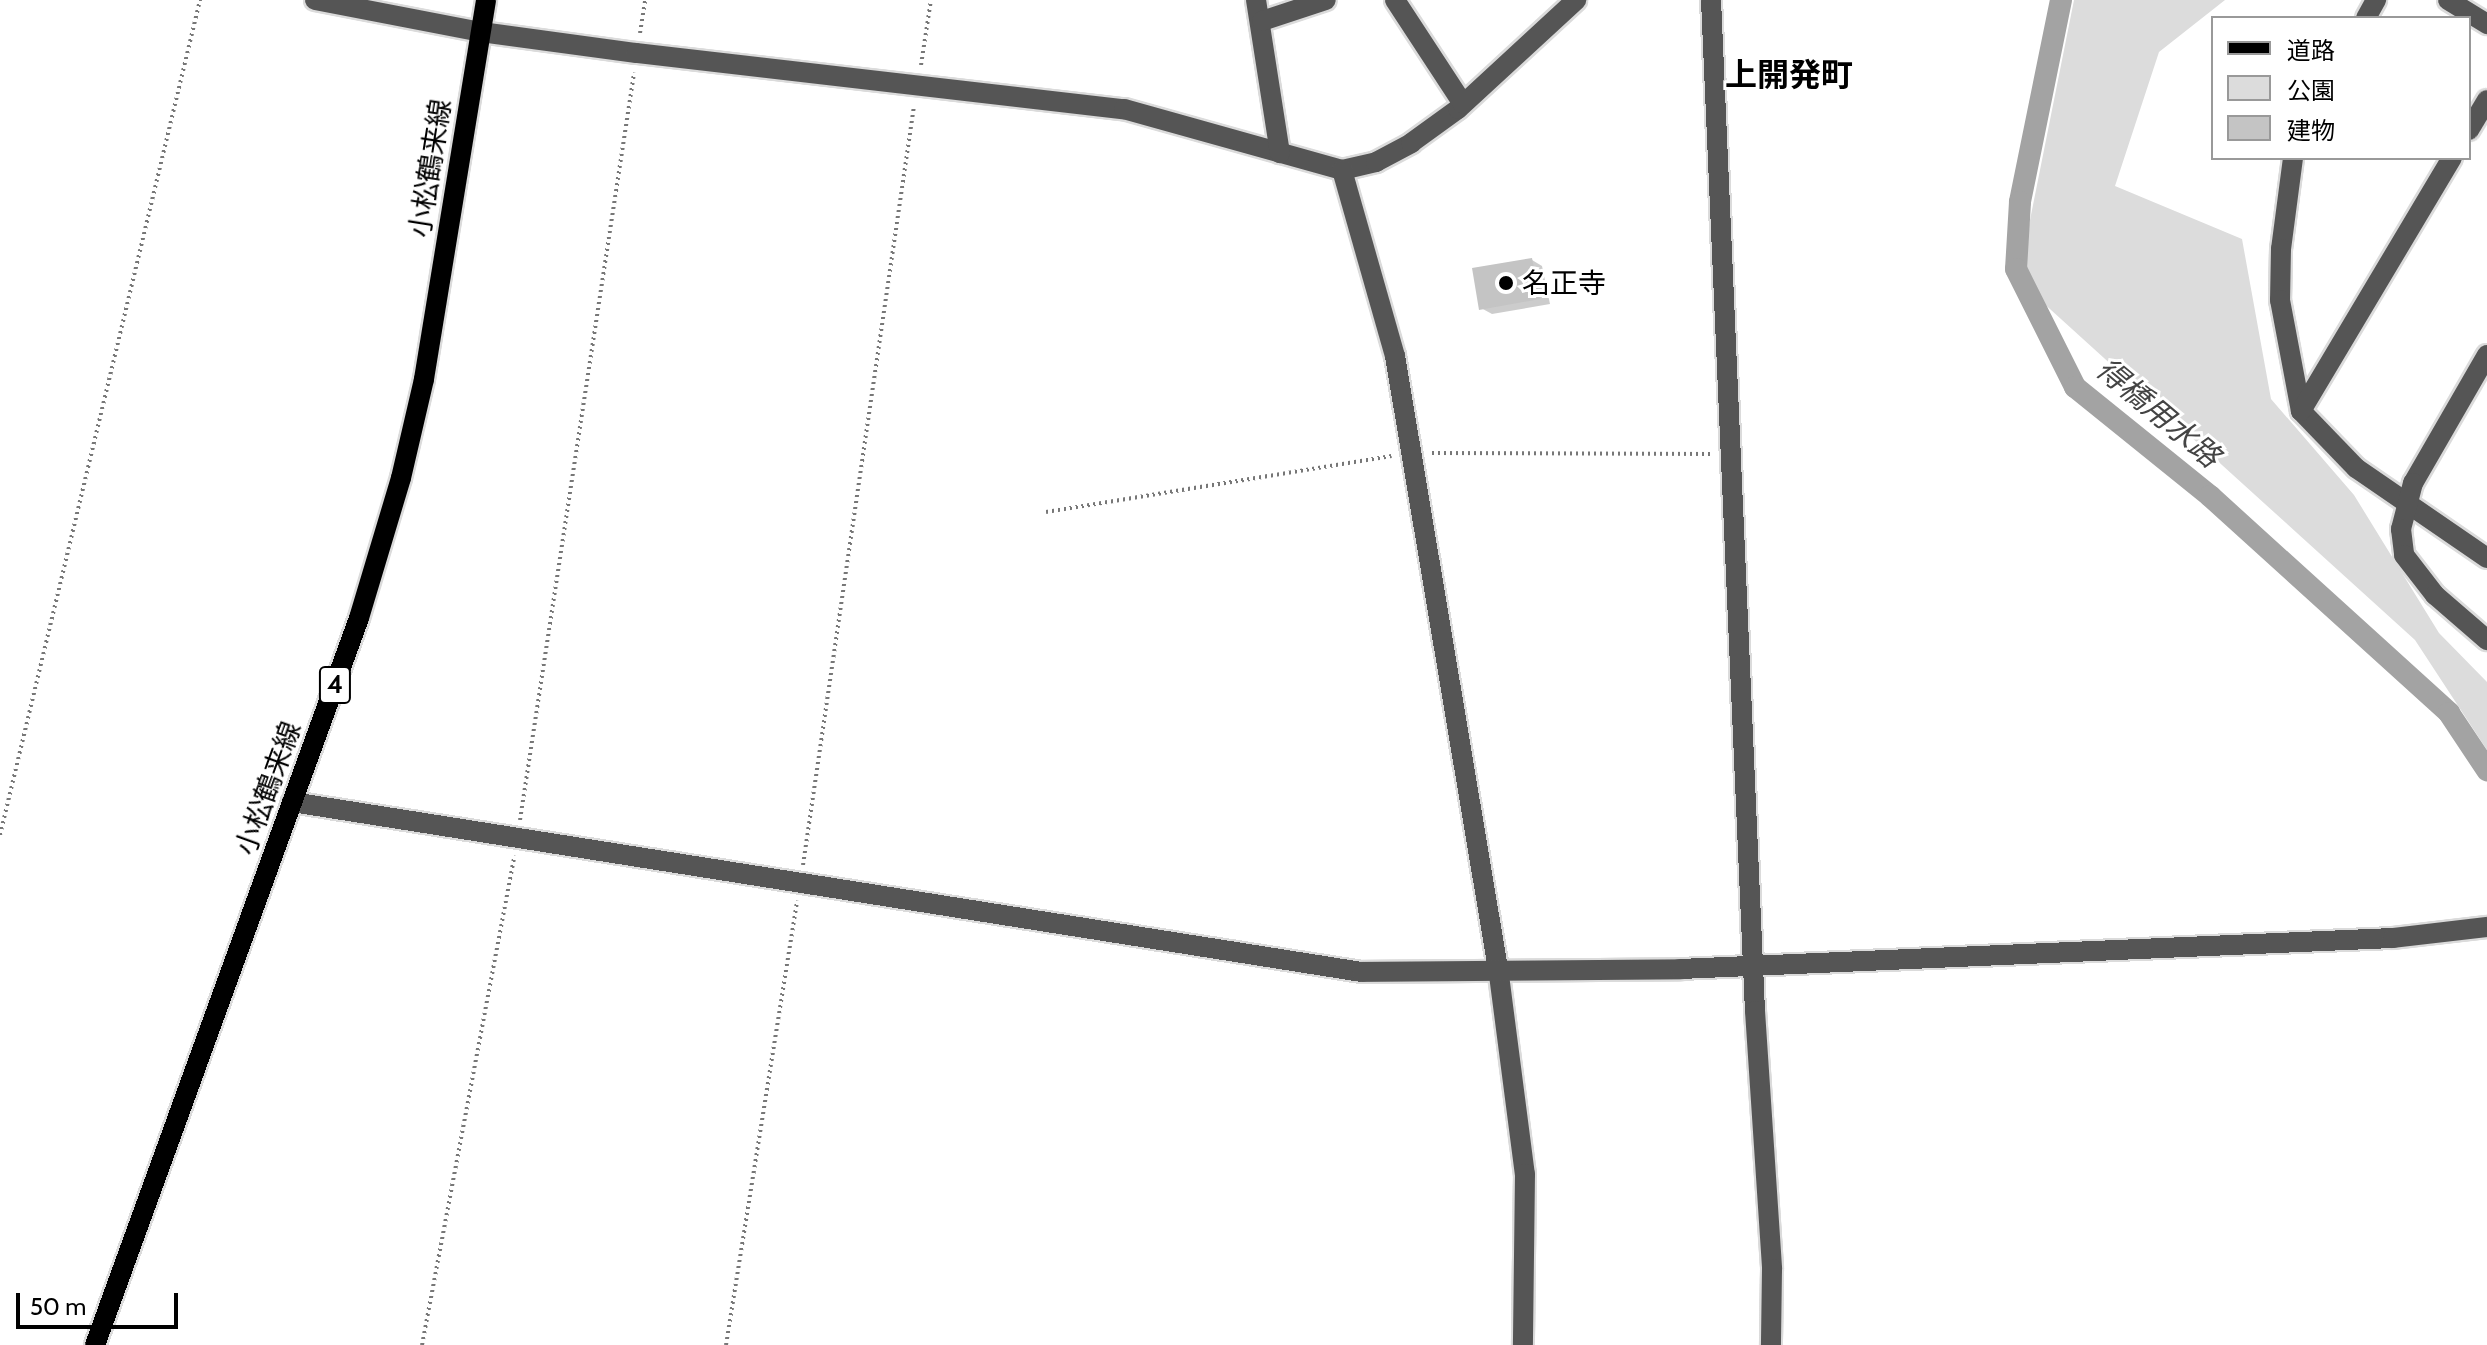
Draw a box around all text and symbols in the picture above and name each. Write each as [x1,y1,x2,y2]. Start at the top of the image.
legend [2211,16,2471,160]
text: 道路 [2287,36,2335,65]
district label: 上開発町 [1725,56,1853,94]
text: 公園 [2287,76,2335,105]
street label: 小松鶴来線 [402,96,458,240]
text: 建物 [2287,116,2335,145]
place label: 名正寺 [1522,266,1606,300]
marker: 名正寺 [1497,274,1515,292]
water label: 得橋用水路 [2089,351,2227,475]
road number: 4 [317,663,353,707]
street label: 小松鶴来線 [228,716,308,860]
scale bar [20,1277,182,1327]
text: 50 m [30,1292,86,1321]

